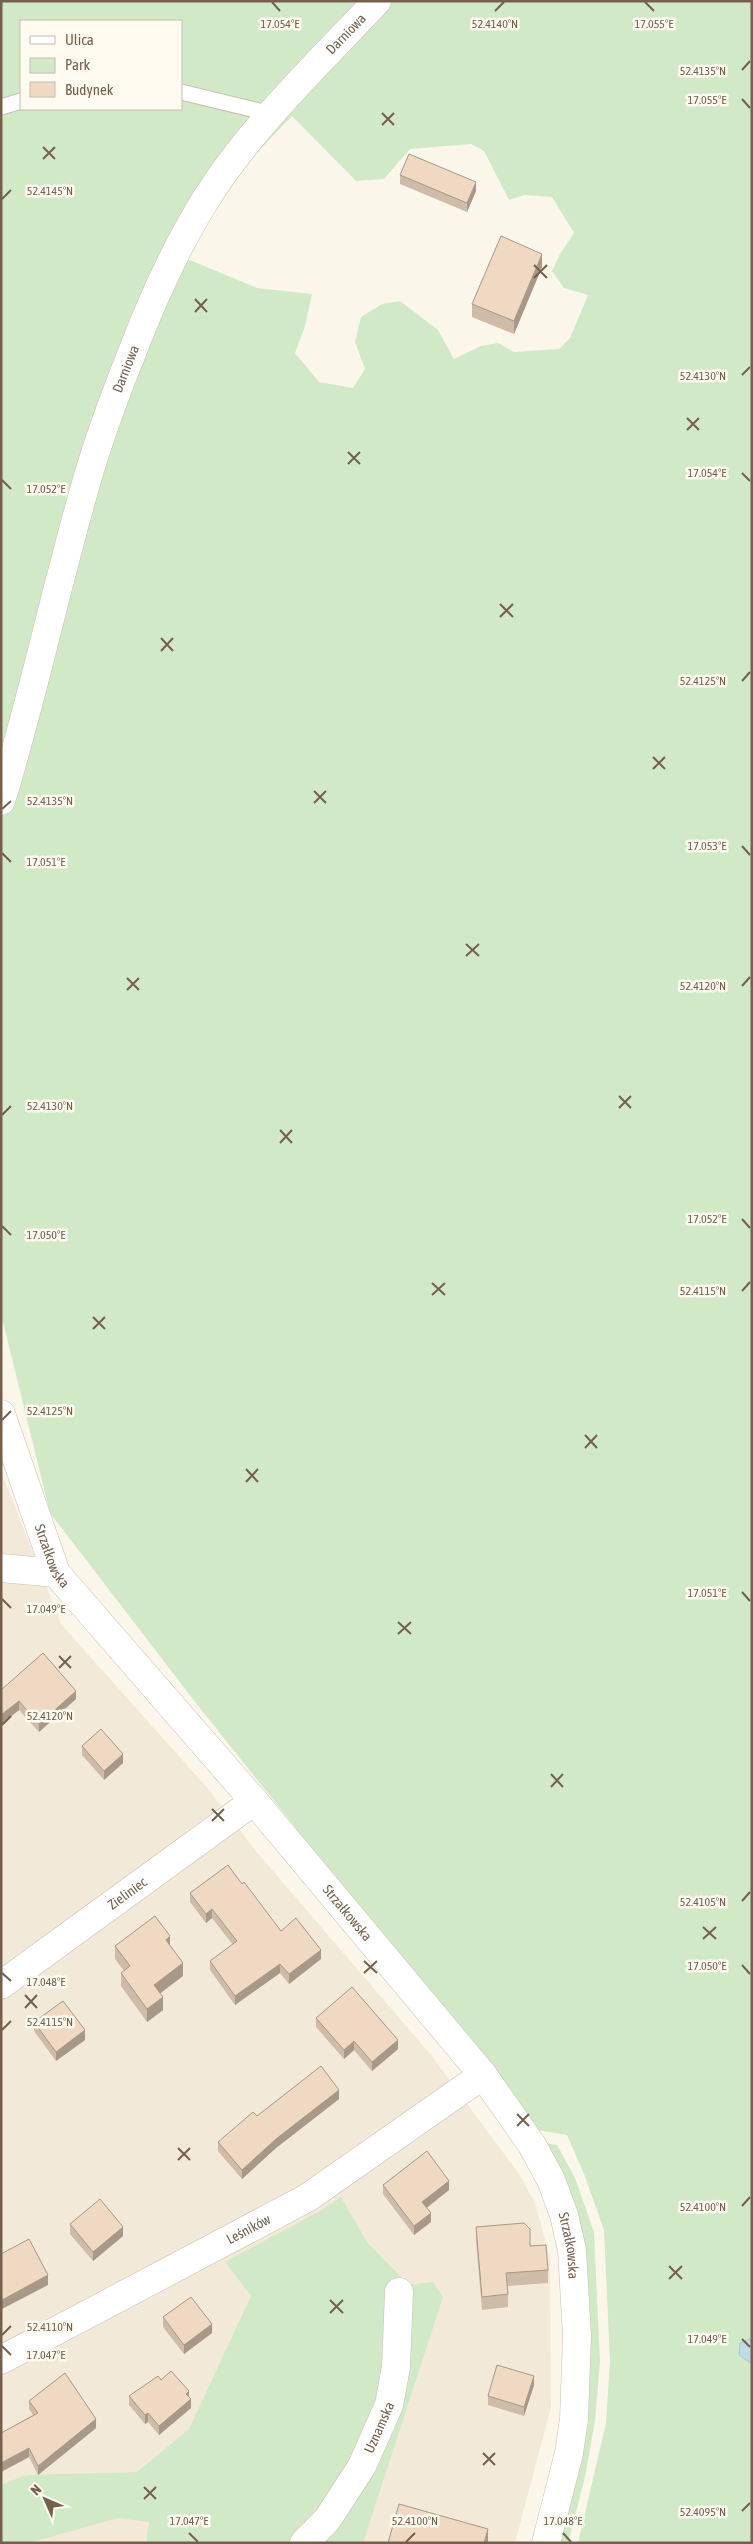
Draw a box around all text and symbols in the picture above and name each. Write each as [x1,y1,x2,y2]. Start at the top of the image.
street label: Darniowa [323,10,369,57]
text: 17.054°E [261,17,299,31]
text: 52.4140°N [472,17,518,31]
text: 17.055°E [635,17,673,31]
legend [20,20,182,110]
text: Ulica [65,31,94,48]
text: Park [65,56,90,73]
text: 52.4135°N [680,64,726,78]
text: Budynek [65,81,114,98]
text: 17.055°E [688,93,726,107]
text: 52.4145°N [27,184,73,198]
street label: Darniowa [109,343,142,395]
text: 52.4130°N [680,369,726,383]
text: 17.054°E [688,466,726,480]
text: 17.052°E [27,482,65,496]
text: 52.4125°N [680,674,726,688]
text: 52.4135°N [27,794,73,808]
text: 17.053°E [688,839,726,853]
text: 17.051°E [27,855,65,869]
text: 52.4120°N [680,979,726,993]
text: 52.4130°N [27,1099,73,1113]
text: 17.052°E [688,1212,726,1226]
text: 17.050°E [27,1228,65,1242]
text: 52.4115°N [680,1284,726,1298]
text: 52.4125°N [27,1404,73,1418]
street label: Strzałkowska [32,1522,73,1591]
text: 17.051°E [688,1586,726,1600]
text: 17.049°E [27,1602,65,1616]
text: 52.4120°N [27,1709,73,1723]
street label: Zieliniec [105,1873,150,1913]
street label: Strzałkowska [320,1882,375,1944]
text: 52.4105°N [680,1895,726,1909]
text: 17.050°E [688,1959,726,1973]
text: 17.048°E [27,1975,65,1989]
text: 52.4115°N [27,2015,73,2029]
text: 52.4100°N [680,2200,726,2214]
street label: Leśników [224,2211,274,2247]
street label: Strzałkowska [556,2211,582,2279]
text: 52.4110°N [27,2320,73,2334]
text: 17.049°E [688,2332,726,2346]
text: 17.047°E [27,2348,65,2362]
street label: Uznamska [361,2399,397,2456]
north arrow [20,2474,70,2524]
text: N [27,2481,44,2498]
text: 52.4095°N [680,2505,726,2519]
text: 17.047°E [170,2514,208,2528]
text: 52.4100°N [392,2514,438,2528]
text: 17.048°E [544,2514,582,2528]

